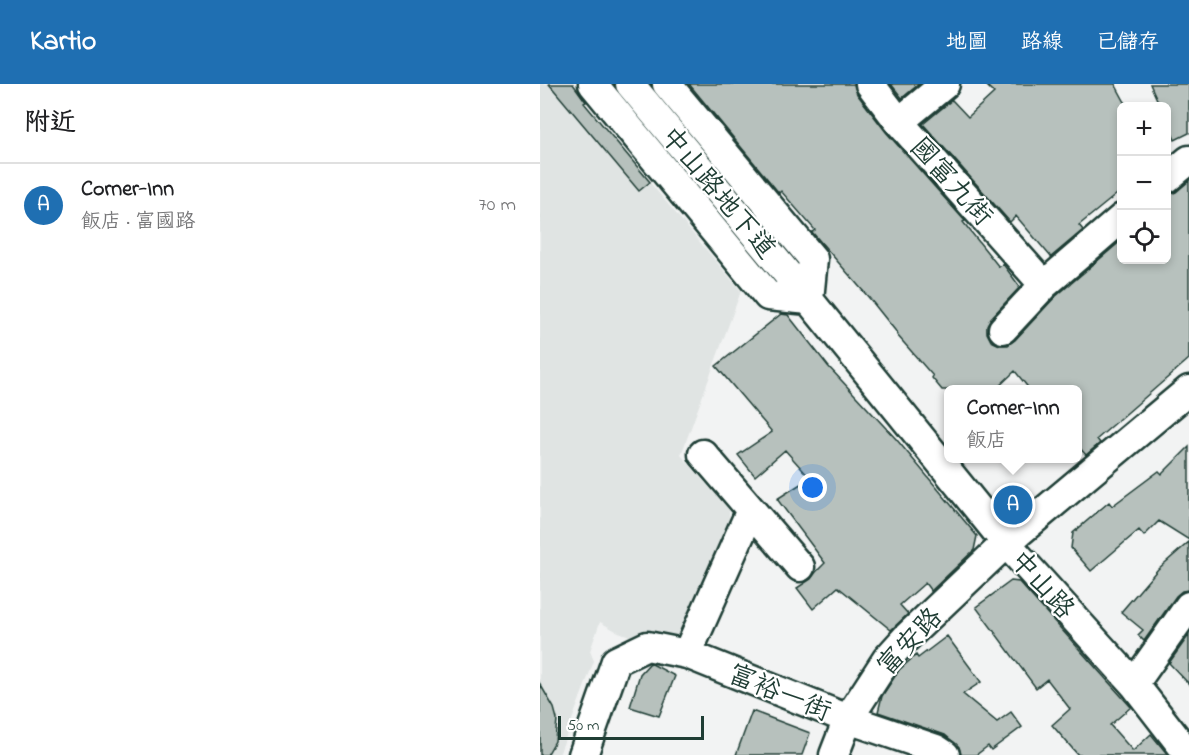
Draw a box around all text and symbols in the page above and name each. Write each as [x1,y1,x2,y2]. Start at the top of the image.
text: Kartio [30,22,96,63]
text: 地圖 [946,28,988,58]
text: 路線 [1021,28,1063,58]
text: 已儲存 [1096,28,1159,58]
map controls [1117,102,1171,264]
button: + [1117,102,1171,156]
text: 附近 [24,105,76,143]
street label: 中山路地下道 [650,119,784,268]
street label: 國富九街 [900,129,1001,236]
button: − [1117,156,1171,210]
text: Corner-Inn [81,174,174,206]
text: A [37,191,50,220]
text: 70 m [479,191,516,220]
text: 飯店 · 富國路 [81,208,195,237]
button: locate [1117,210,1171,264]
popup [944,385,1082,463]
text: Corner-Inn [967,393,1059,425]
text: 飯店 [967,427,1007,456]
your location [798,473,827,502]
pin: A [994,482,1032,528]
street label: 中山路 [1000,543,1083,629]
street label: 富安路 [869,600,953,686]
street label: 富裕一街 [722,656,836,733]
scale bar [558,713,704,740]
text: 50 m [567,714,599,738]

